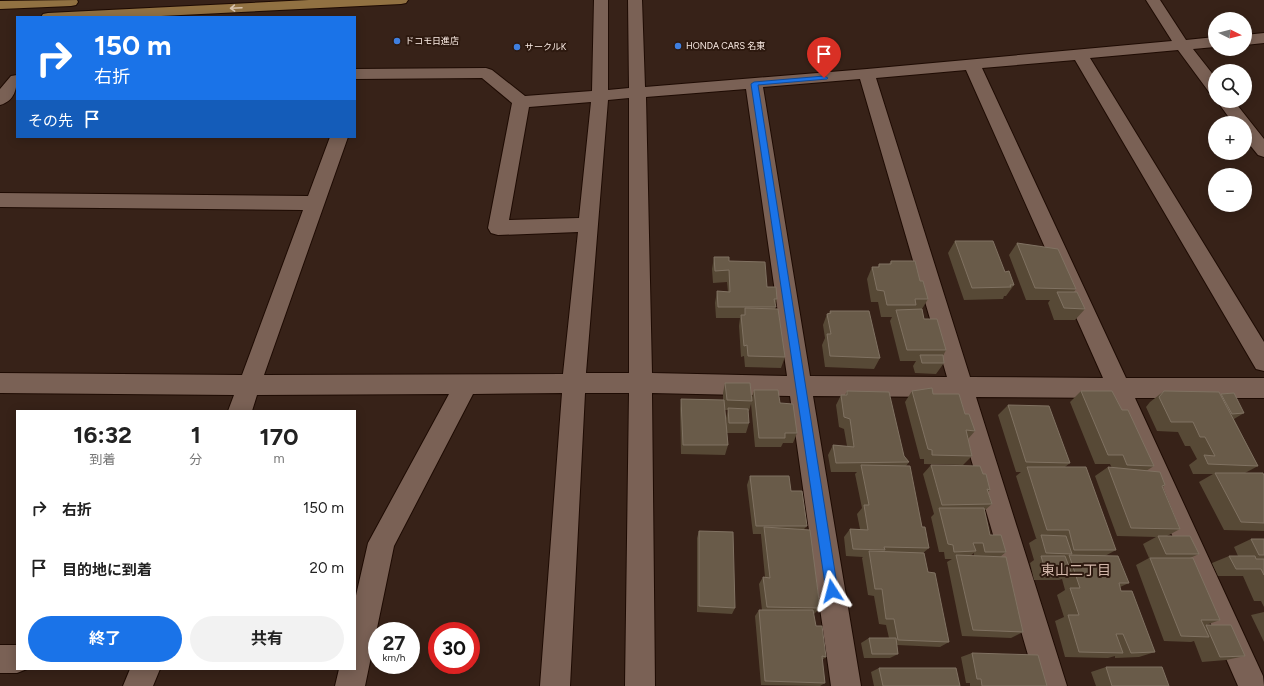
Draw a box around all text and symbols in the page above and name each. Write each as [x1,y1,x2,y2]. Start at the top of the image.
one-way arrow [230,4,243,12]
north arrow [1208,12,1252,56]
map controls [1208,12,1252,212]
text: 150 m [94,28,171,62]
icon: right [28,32,80,84]
place label: ドコモ日進店 [405,35,459,46]
marker: ドコモ日進店 [392,36,402,46]
pin [807,37,841,78]
place label: HONDA CARS 名東 [686,40,765,51]
place label: サークルK [525,41,567,52]
marker: HONDA CARS 名東 [673,41,683,51]
marker: サークルK [512,42,522,52]
icon: arrive [813,43,835,65]
button: search [1208,64,1252,108]
text: 右折 [94,66,130,88]
icon: arrive [81,108,103,130]
text: その先 [28,112,73,130]
button: + [1208,116,1252,160]
button: − [1208,168,1252,212]
text: 16:32 [73,420,132,449]
text: 1 [191,420,201,449]
text: 170 [260,422,299,451]
text: m [274,451,285,466]
text: 到着 [90,452,116,467]
text: 分 [189,452,202,467]
icon: right [28,497,50,519]
text: 150 m [303,499,344,517]
text: 右折 [62,501,92,519]
icon: arrive [28,557,50,579]
text: 20 m [310,559,344,577]
text: 目的地に到着 [62,561,152,579]
district label: 東山二丁目 [1041,562,1111,579]
position arrow [811,570,853,612]
button: 終了 [28,616,182,662]
button: 共有 [190,616,344,662]
speed limit sign: 30 [428,622,480,674]
text: 27 [383,631,405,655]
text: km/h [383,651,405,664]

